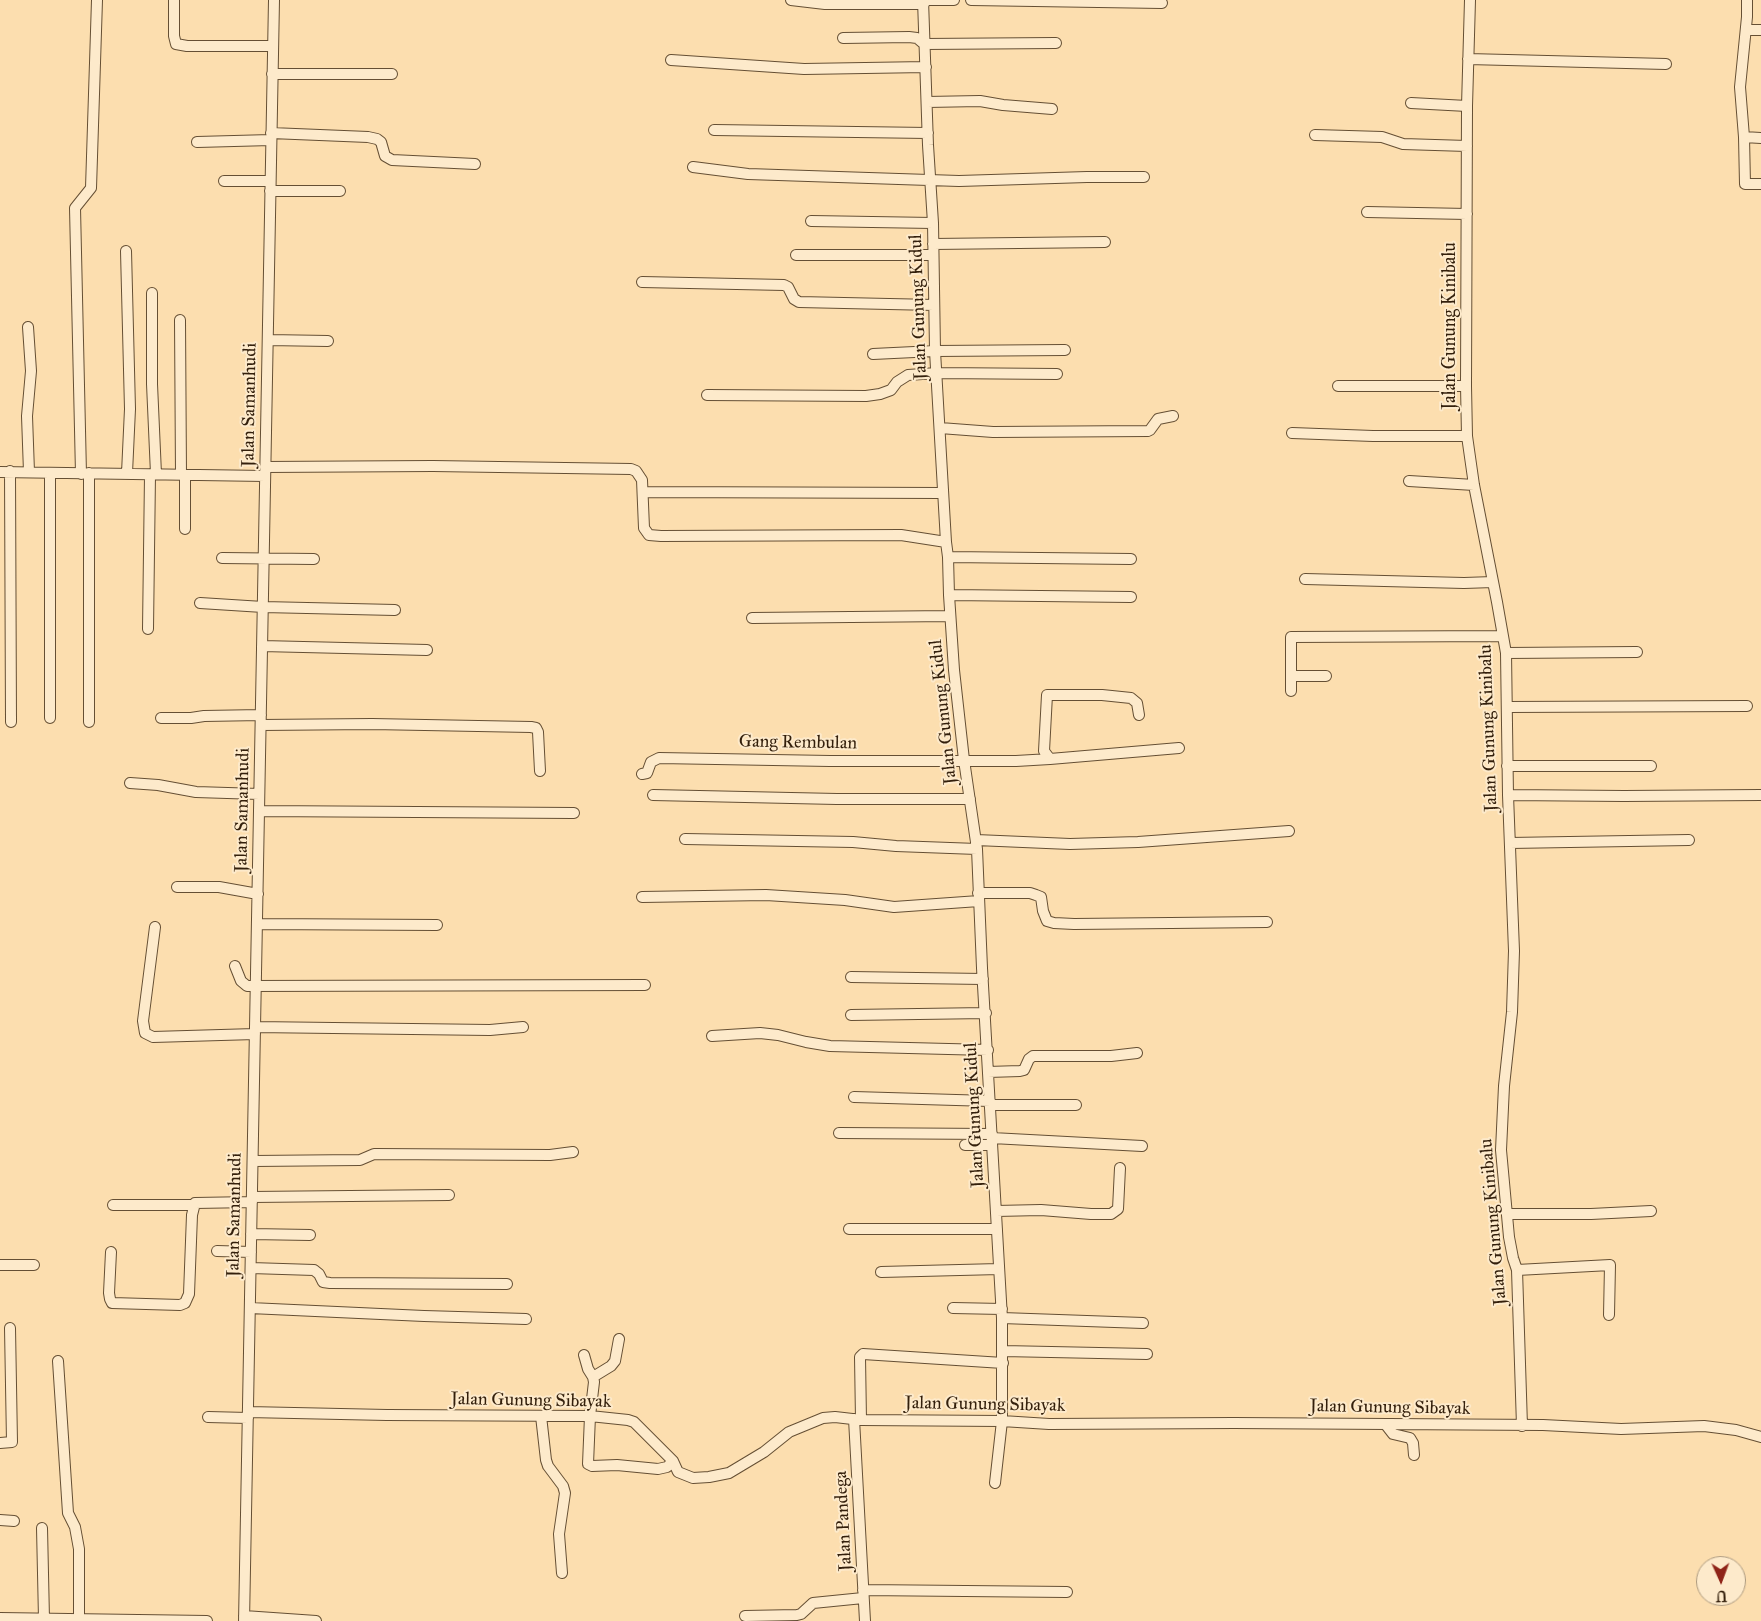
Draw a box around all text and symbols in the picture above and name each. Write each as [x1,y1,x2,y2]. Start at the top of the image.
street label: Jalan Gunung Kidul [906,234,932,380]
street label: Jalan Gunung Kinibalu [1440,242,1462,410]
street label: Jalan Samanhudi [238,343,262,467]
street label: Jalan Gunung Kidul [926,638,962,786]
street label: Jalan Gunung Kinibalu [1475,644,1503,812]
street label: Gang Rembulan [739,731,857,755]
street label: Jalan Samanhudi [231,748,255,872]
street label: Jalan Gunung Kidul [960,1042,990,1188]
street label: Jalan Gunung Kinibalu [1476,1138,1512,1306]
street label: Jalan Samanhudi [223,1153,247,1277]
street label: Jalan Gunung Sibayak [451,1389,611,1413]
street label: Jalan Gunung Sibayak [905,1393,1065,1417]
street label: Jalan Gunung Sibayak [1310,1396,1470,1420]
street label: Jalan Pandega [831,1470,857,1572]
north arrow [1696,1556,1746,1606]
text: U [1716,1587,1727,1604]

